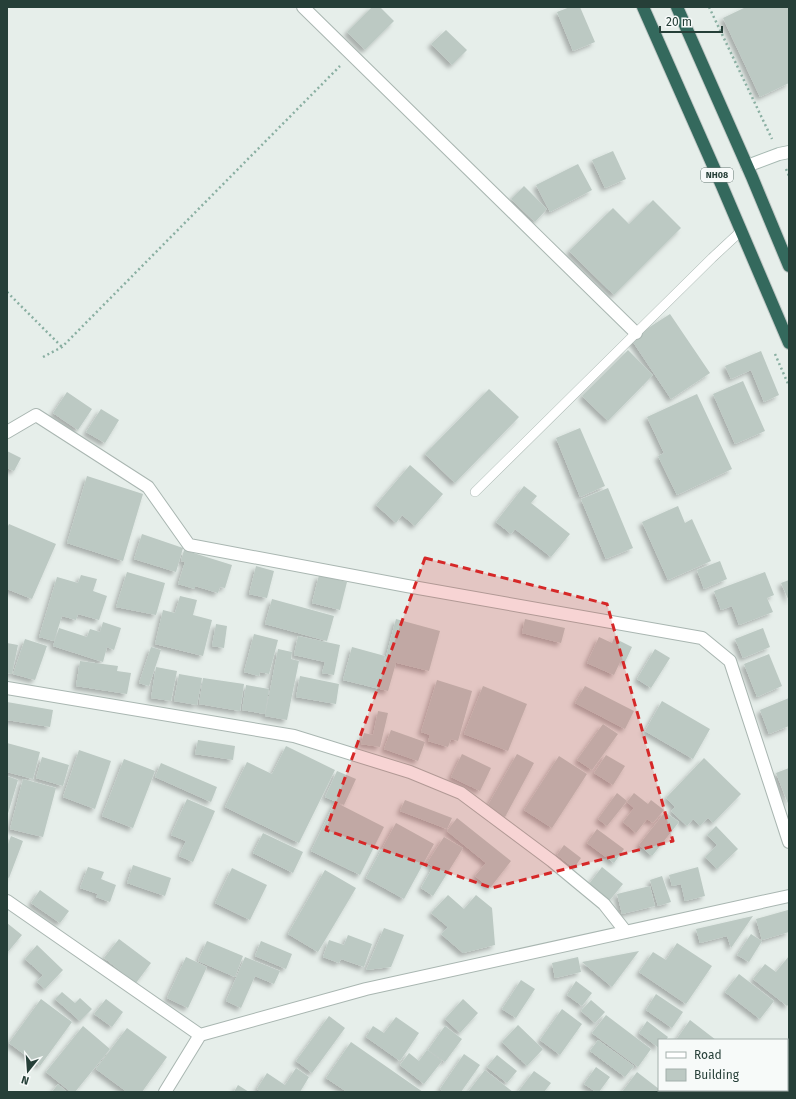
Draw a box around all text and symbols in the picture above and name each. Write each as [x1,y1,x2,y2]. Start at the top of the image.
scale bar [660,8,722,34]
text: 20 m [666,15,692,29]
road number: NH08 [701,168,733,182]
legend [658,1039,788,1091]
text: Road [694,1048,722,1062]
north arrow [8,1051,48,1091]
text: Building [694,1068,740,1082]
text: N [20,1073,31,1087]

